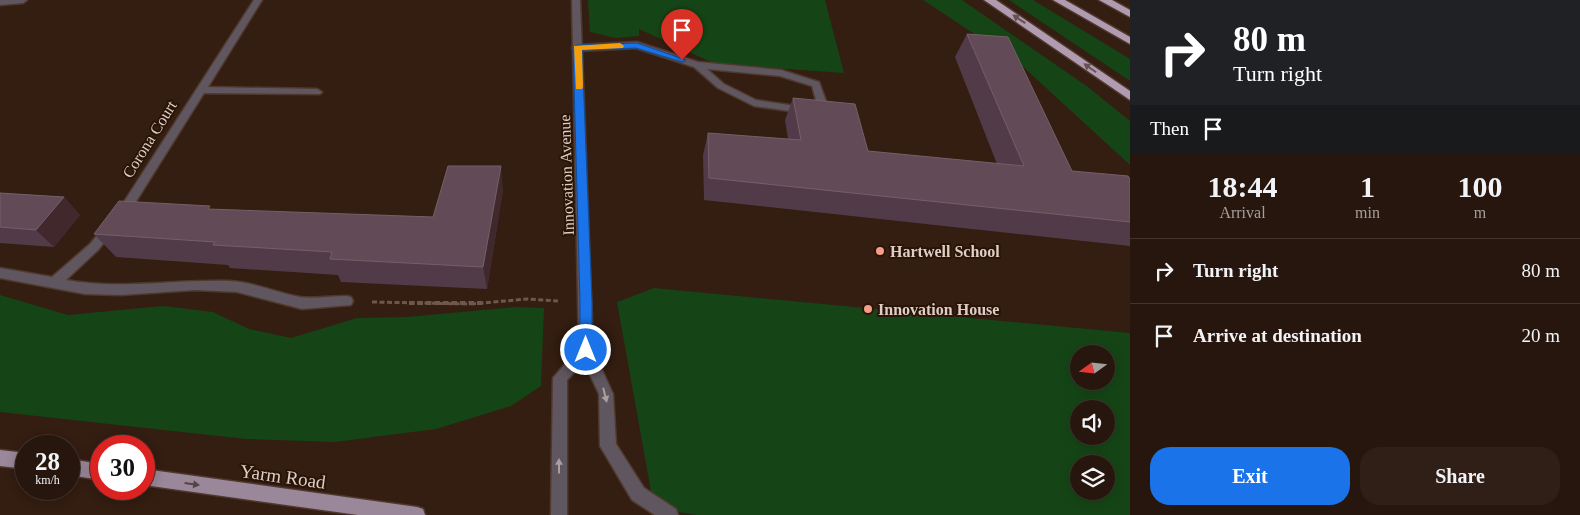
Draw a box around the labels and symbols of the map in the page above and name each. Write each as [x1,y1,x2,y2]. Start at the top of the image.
pin [661,9,703,60]
one-way arrow [1012,15,1026,24]
one-way arrow [1083,63,1097,73]
street label: Corona Court [119,97,180,181]
street label: Innovation Avenue [556,114,577,236]
place label: Hartwell School [890,243,1000,260]
marker: Hartwell School [874,245,886,257]
place label: Innovation House [878,301,999,318]
marker: Innovation House [862,303,874,315]
position arrow [559,323,611,375]
north arrow [1070,345,1115,390]
one-way arrow [601,387,609,402]
speed limit sign: 30 [90,435,155,500]
one-way arrow [555,458,563,474]
street label: Yarm Road [239,460,328,493]
one-way arrow [184,480,200,488]

